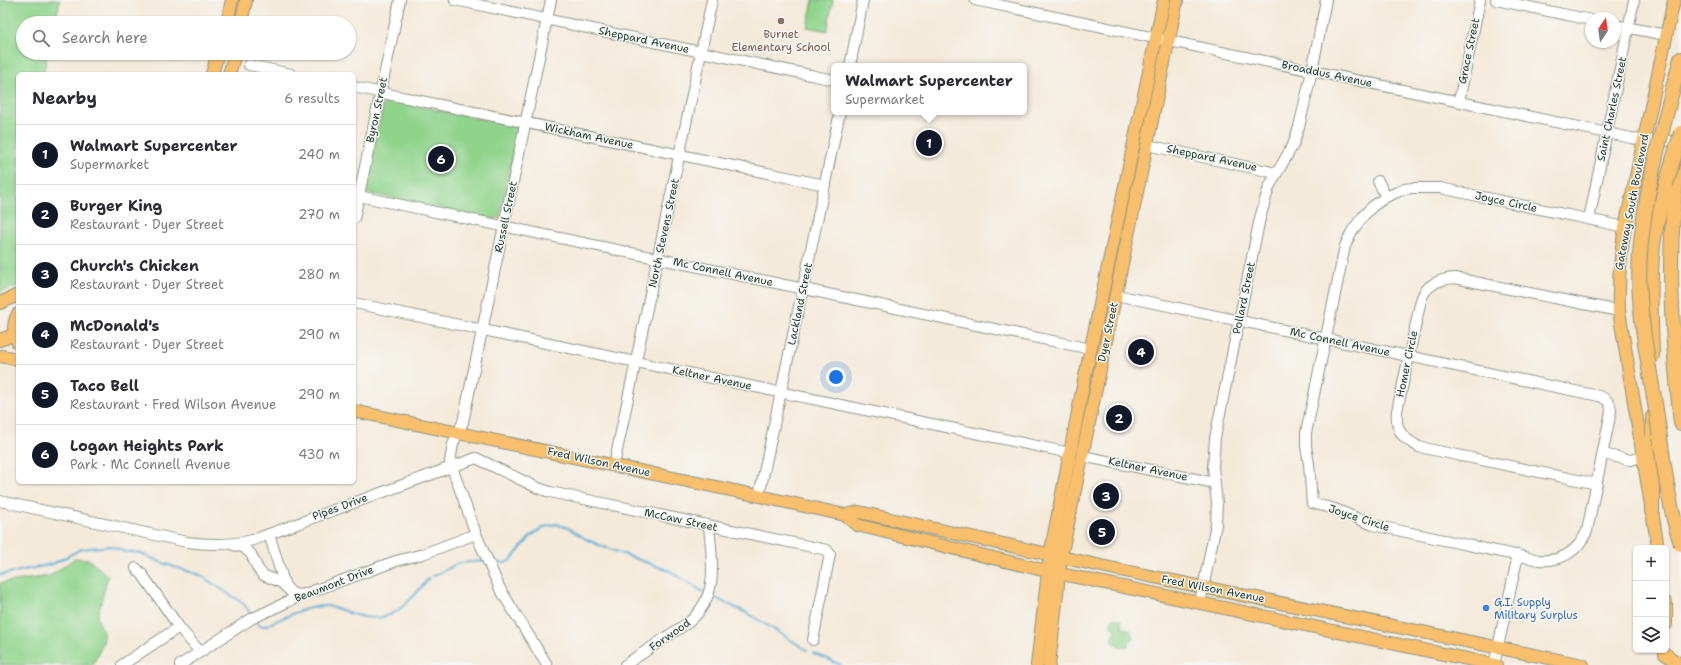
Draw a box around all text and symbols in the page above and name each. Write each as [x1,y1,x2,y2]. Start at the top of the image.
north arrow [1585,12,1621,48]
search box [16,16,356,60]
marker: Burnet Elementary School [776,16,786,26]
street label: Grace Street [1455,16,1483,85]
street label: Sheppard Avenue [597,23,691,57]
icon: search [30,27,52,49]
place label: Burnet Elementary School [731,27,831,55]
text: Search here [62,28,148,48]
street label: Saint Charles Street [1594,55,1630,163]
street label: Broaddus Avenue [1280,57,1374,91]
popup [831,63,1027,115]
text: Walmart Supercenter [845,71,1013,91]
street label: Byron Street [363,76,391,144]
text: Nearby [32,87,97,109]
text: 6 results [284,90,340,107]
text: Supermarket [845,91,924,108]
street label: Wickham Avenue [543,119,635,153]
pin: 1 [916,128,942,158]
street label: Gateway South Boulevard [1611,132,1653,272]
text: Walmart Supercenter [70,136,238,156]
street label: Sheppard Avenue [1165,141,1259,175]
pin: 6 [428,144,454,174]
text: 1 [42,146,48,163]
text: 240 m [298,146,340,163]
text: Supermarket [70,156,149,173]
street label: North Stevens Street [645,177,683,289]
street label: Russell Street [491,180,521,254]
street label: Joyce Circle [1473,188,1539,216]
text: Burger King [70,196,162,216]
text: 2 [40,206,50,223]
text: 270 m [298,206,340,223]
text: Restaurant · Dyer Street [70,216,224,233]
street label: Mc Connell Avenue [672,254,774,290]
text: Church's Chicken [70,256,199,276]
street label: Pollard Street [1229,260,1259,336]
street label: Lackland Street [784,261,816,347]
text: 3 [40,266,50,283]
text: 280 m [298,266,340,283]
text: Restaurant · Dyer Street [70,276,224,293]
street label: Dyer Street [1094,301,1122,363]
text: McDonald's [70,316,160,336]
street label: Mc Connell Avenue [1289,324,1391,360]
text: 4 [40,326,50,343]
text: 290 m [298,326,340,343]
street label: Homer Circle [1393,329,1421,399]
text: Restaurant · Dyer Street [70,336,224,353]
pin: 4 [1128,337,1154,367]
street label: Keltner Avenue [671,362,753,394]
your location [826,367,846,387]
text: Taco Bell [70,376,139,396]
text: 5 [41,386,49,403]
text: 290 m [298,386,340,403]
text: Restaurant · Fred Wilson Avenue [70,396,276,413]
pin: 2 [1106,403,1132,433]
text: Logan Heights Park [70,436,224,456]
street label: Fred Wilson Avenue [546,444,652,480]
text: 6 [40,446,50,463]
text: 430 m [298,446,340,463]
street label: Keltner Avenue [1107,453,1189,485]
text: Park · Mc Connell Avenue [70,456,231,473]
pin: 3 [1093,481,1119,511]
street label: Pipes Drive [310,490,370,524]
street label: Joyce Circle [1326,501,1392,535]
street label: McCaw Street [643,505,719,535]
pin: 5 [1089,517,1115,547]
map controls [1633,545,1669,653]
button: + [1633,545,1669,581]
street label: Beaumont Drive [292,562,376,606]
street label: Fred Wilson Avenue [1160,572,1266,606]
button: − [1633,581,1669,617]
place label: G.I. Supply Military Surplus [1494,595,1578,623]
marker: G.I. Supply Military Surplus [1481,603,1491,613]
street label: Forwood [646,615,694,655]
button: layers [1633,617,1669,653]

